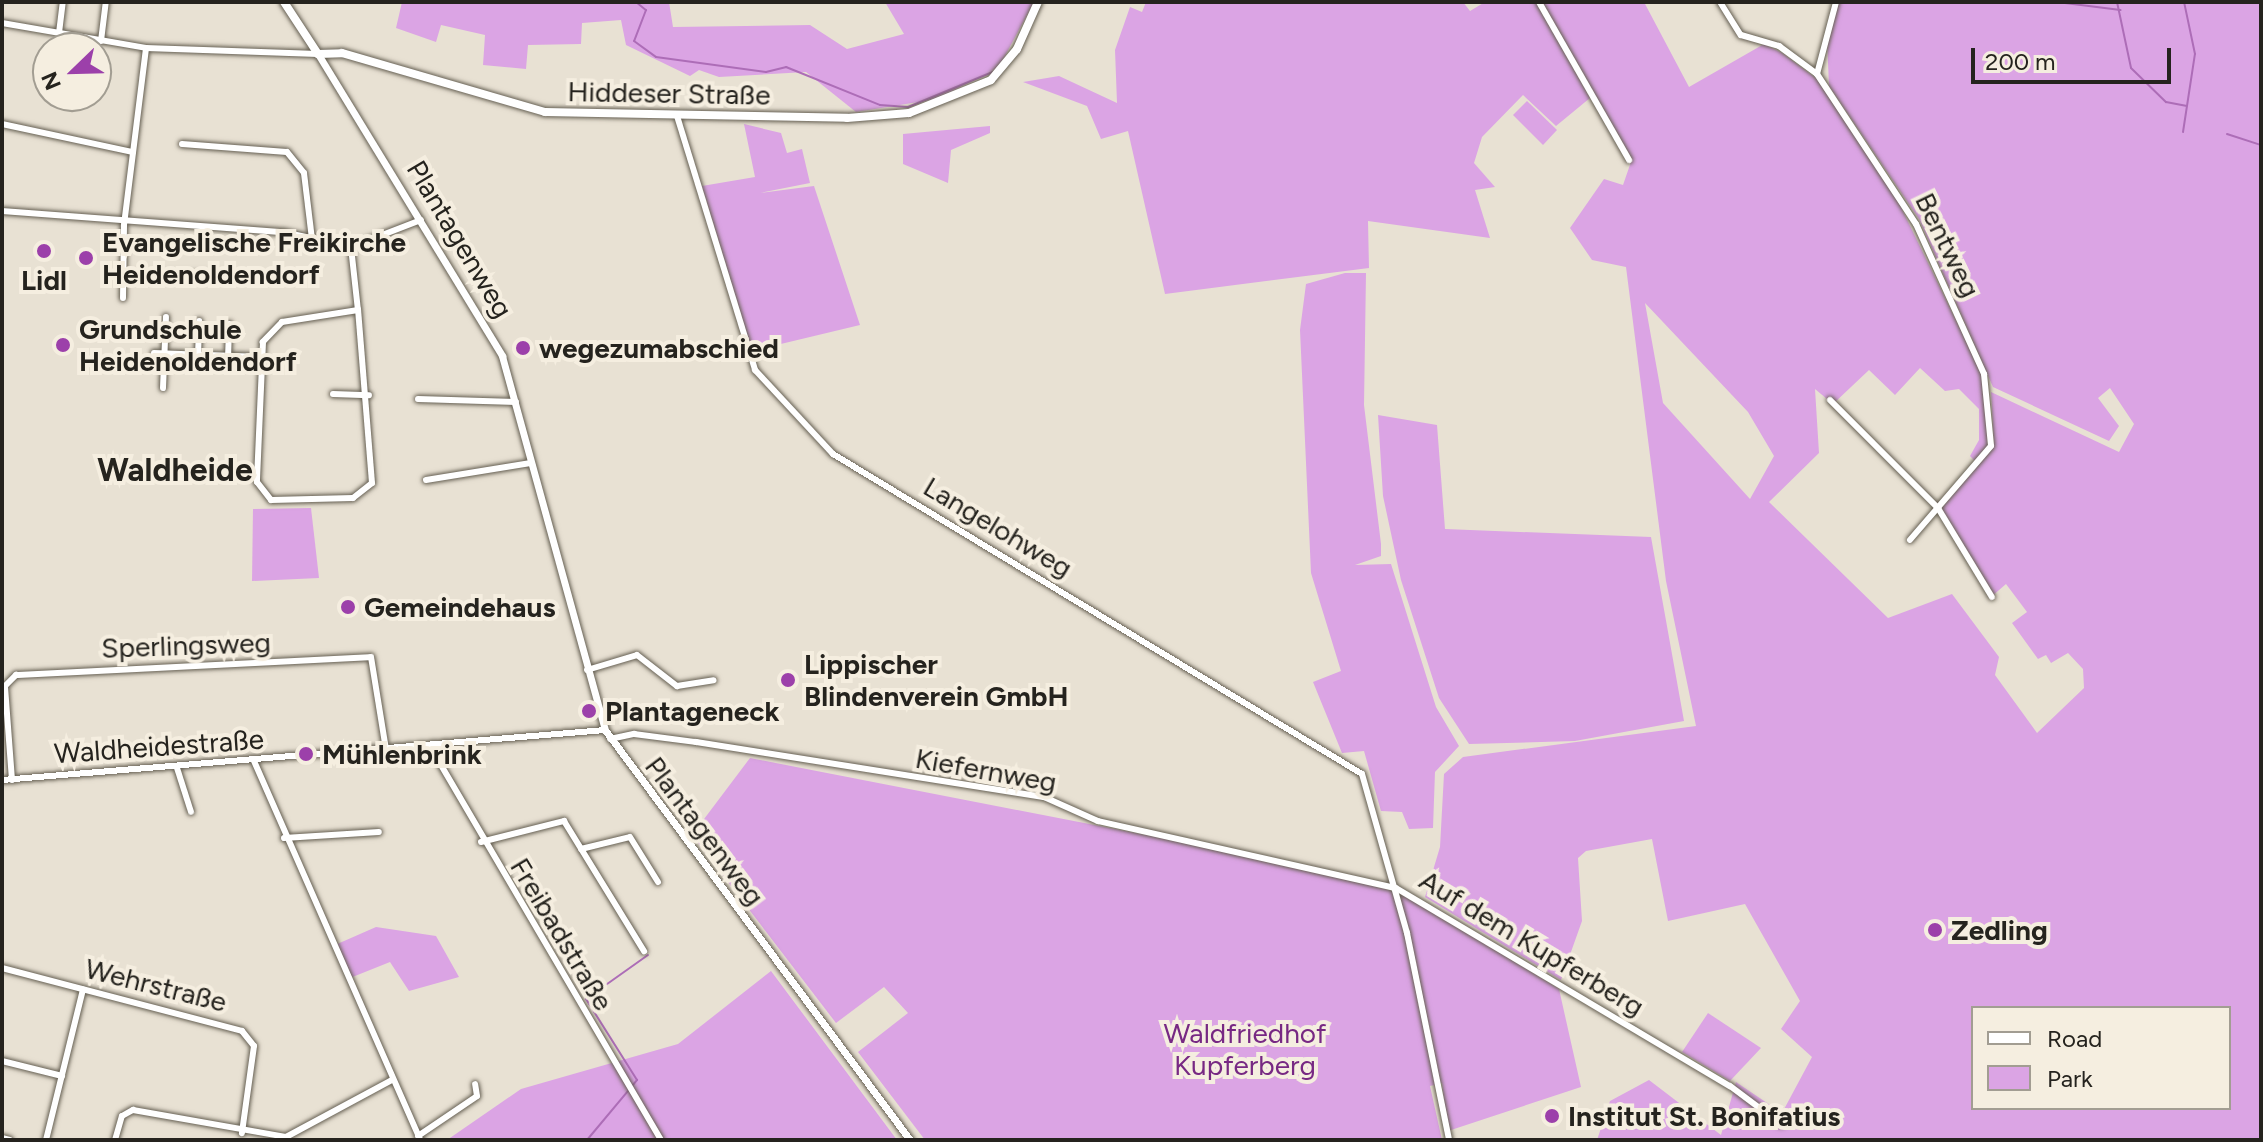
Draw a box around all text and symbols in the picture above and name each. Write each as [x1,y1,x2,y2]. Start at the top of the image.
north arrow [32,32,112,112]
scale bar [1975,32,2175,82]
text: 200 m [1985,47,2056,76]
text: N [36,68,67,94]
street label: Hiddeser Straße [567,74,771,112]
street label: Plantagenweg [400,154,520,324]
street label: Bentweg [1908,187,1988,303]
place label: Evangelische Freikirche Heidenoldendorf [102,225,406,291]
marker: Lidl [35,242,53,260]
marker: Evangelische Freikirche Heidenoldendorf [77,249,95,267]
place label: Lidl [21,263,67,297]
place label: Grundschule Heidenoldendorf [79,312,297,378]
place label: wegezumabschied [539,331,779,365]
marker: Grundschule Heidenoldendorf [54,336,72,354]
marker: wegezumabschied [514,339,532,357]
district label: Waldheide [97,451,253,489]
street label: Langelohweg [918,470,1078,584]
place label: Gemeindehaus [364,590,555,624]
marker: Gemeindehaus [339,598,357,616]
street label: Sperlingsweg [101,625,271,665]
place label: Lippischer Blindenverein GmbH [804,647,1069,713]
marker: Lippischer Blindenverein GmbH [779,671,797,689]
place label: Plantageneck [605,694,780,728]
marker: Plantageneck [580,702,598,720]
street label: Waldheidestraße [53,722,265,770]
place label: Mühlenbrink [322,737,482,771]
street label: Kiefernweg [913,741,1059,799]
marker: Mühlenbrink [297,745,315,763]
street label: Plantagenweg [638,750,772,912]
street label: Freibadstraße [503,852,621,1016]
street label: Auf dem Kupferberg [1414,863,1650,1023]
place label: Zedling [1951,913,2048,947]
marker: Zedling [1926,921,1944,939]
street label: Wehrstraße [82,951,230,1019]
legend [1971,1006,2231,1110]
park label: Waldfriedhof Kupferberg [1164,1016,1326,1082]
text: Road [2047,1024,2102,1053]
text: Park [2047,1064,2093,1093]
place label: Institut St. Bonifatius [1568,1099,1840,1133]
marker: Institut St. Bonifatius [1543,1107,1561,1125]

